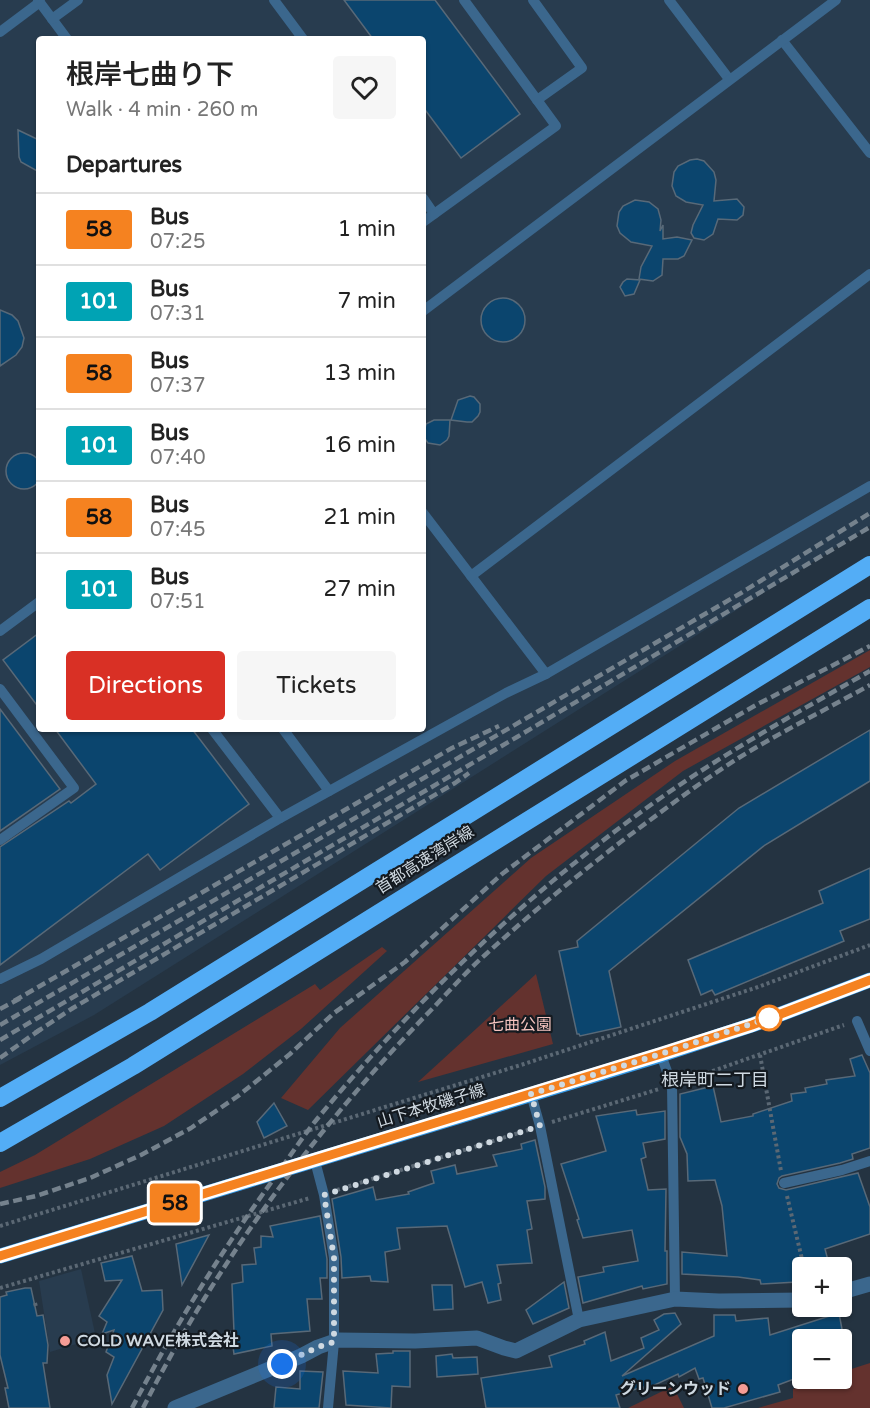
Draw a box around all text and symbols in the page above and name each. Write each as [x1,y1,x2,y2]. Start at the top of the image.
button: heart [333,56,396,119]
text: 根岸七曲り下 [66,58,234,92]
text: Walk · 4 min · 260 m [66,98,258,122]
text: Departures [66,152,182,178]
text: Bus [150,204,189,230]
text: 1 min [337,216,396,242]
text: 58 [86,217,112,242]
text: 07:25 [150,230,205,254]
text: Bus [150,276,189,302]
text: 7 min [337,288,396,314]
text: 101 [79,289,119,314]
text: 07:31 [150,302,205,326]
text: Bus [150,348,189,374]
text: 13 min [324,360,396,386]
text: 58 [86,361,112,386]
text: 07:37 [150,374,205,398]
text: Bus [150,420,189,446]
text: 16 min [324,432,396,458]
text: 101 [79,433,119,458]
text: 07:40 [150,446,205,470]
text: Bus [150,492,189,518]
text: 21 min [324,504,396,530]
text: 58 [86,505,112,530]
text: 07:45 [150,518,205,542]
text: Bus [150,564,189,590]
text: 27 min [324,576,396,602]
text: 101 [79,577,119,602]
text: 07:51 [150,590,205,614]
button: Directions [66,651,225,720]
button: Tickets [237,651,396,720]
street label: 首都高速湾岸線 [372,822,478,898]
unlabelled marker [756,1005,782,1031]
park label: 七曲公園 [488,1015,552,1035]
district label: 根岸町二丁目 [661,1069,769,1091]
street label: 山下本牧磯子線 [375,1080,487,1132]
line badge: 58 [148,1184,202,1222]
text: 58 [162,1191,188,1216]
map controls [792,1257,852,1389]
button: + [792,1257,852,1317]
button: − [792,1329,852,1389]
place label: COLD WAVE株式会社 [77,1331,239,1351]
marker: COLD WAVE株式会社 [58,1334,72,1348]
your location [267,1349,297,1379]
place label: グリーンウッド [620,1379,731,1399]
marker: グリーンウッド [736,1382,750,1396]

